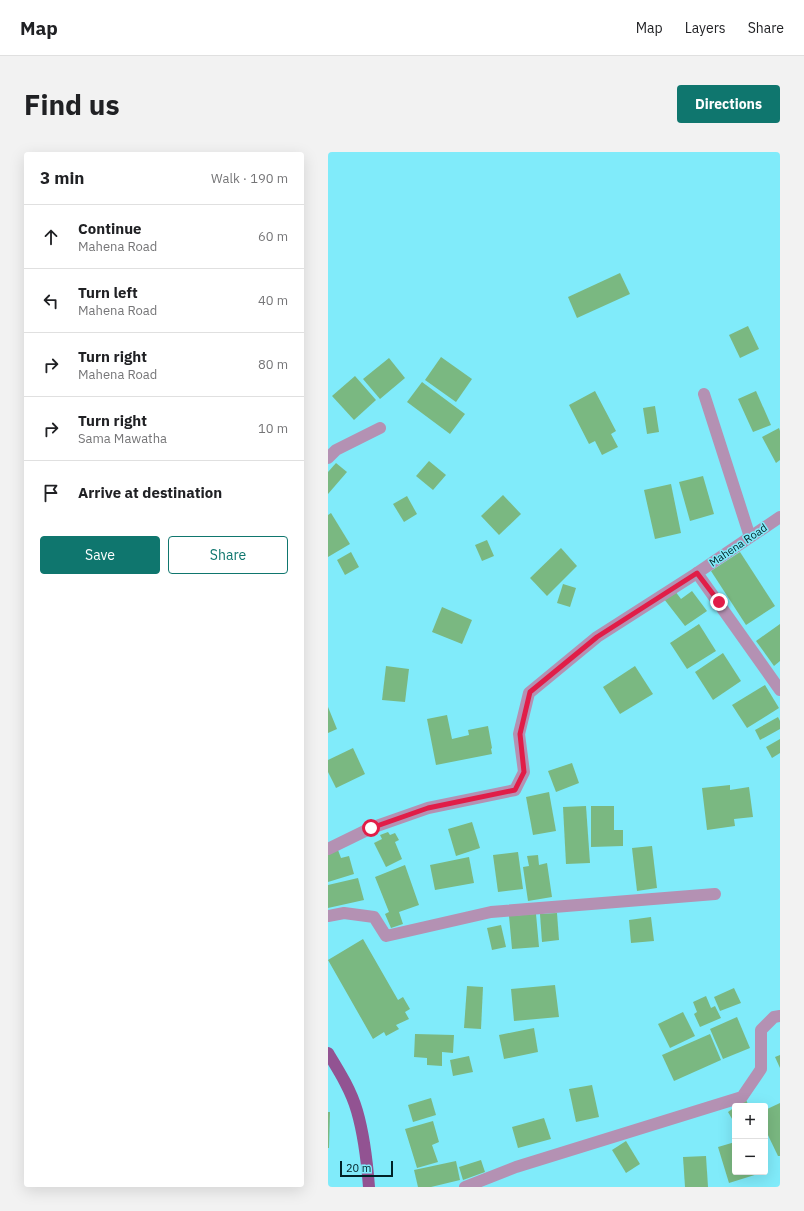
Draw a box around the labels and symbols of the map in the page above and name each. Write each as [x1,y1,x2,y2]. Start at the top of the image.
street label: Mahena Road [706,520,770,570]
route end [710,593,728,611]
route start [362,819,380,837]
scale bar [340,1159,393,1178]

